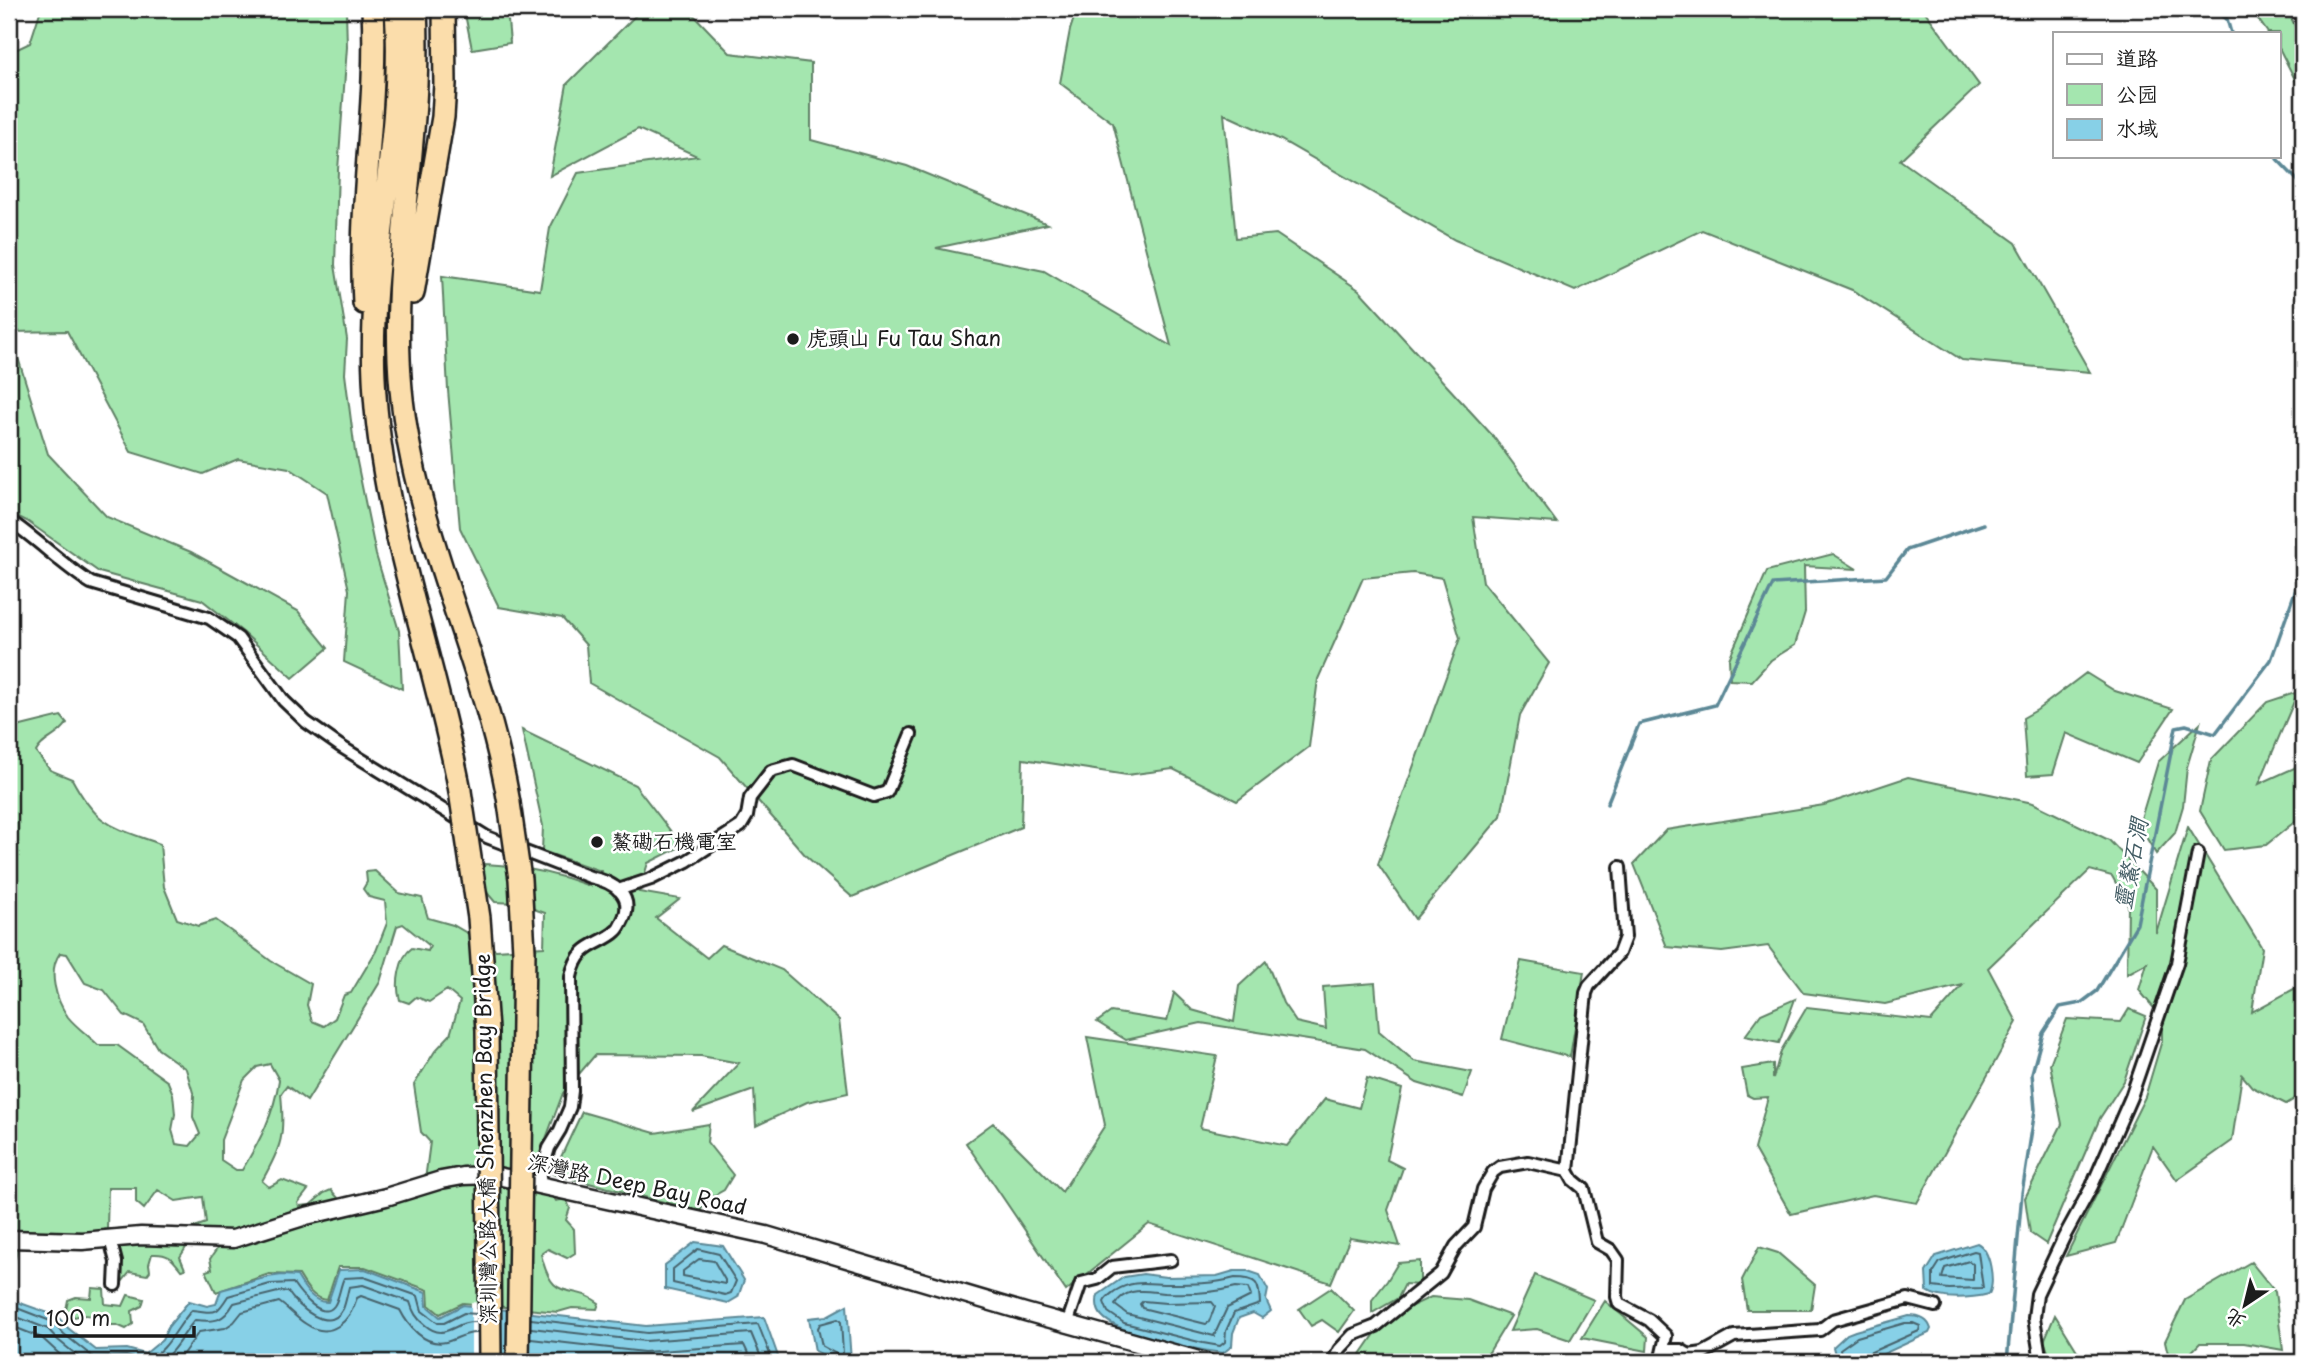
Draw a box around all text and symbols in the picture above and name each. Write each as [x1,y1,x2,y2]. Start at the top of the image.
legend [2053,32,2280,158]
text: 道路 [2116,41,2158,73]
text: 公园 [2116,77,2158,109]
text: 水域 [2116,111,2158,143]
place label: 虎頭山 Fu Tau Shan [807,321,1001,353]
marker: 虎頭山 Fu Tau Shan [785,331,801,347]
water label: 靈鰲石澗 [2104,812,2156,912]
place label: 鰲磡石機電室 [611,824,737,856]
marker: 鰲磡石機電室 [589,834,605,850]
street label: 深圳灣公路大橋 Shenzhen Bay Bridge [465,954,503,1325]
street label: 深灣路 Deep Bay Road [525,1144,750,1222]
north arrow [2210,1270,2280,1340]
scale bar [35,1294,194,1338]
text: 100 m [46,1301,110,1333]
text: 北 [2219,1303,2250,1337]

